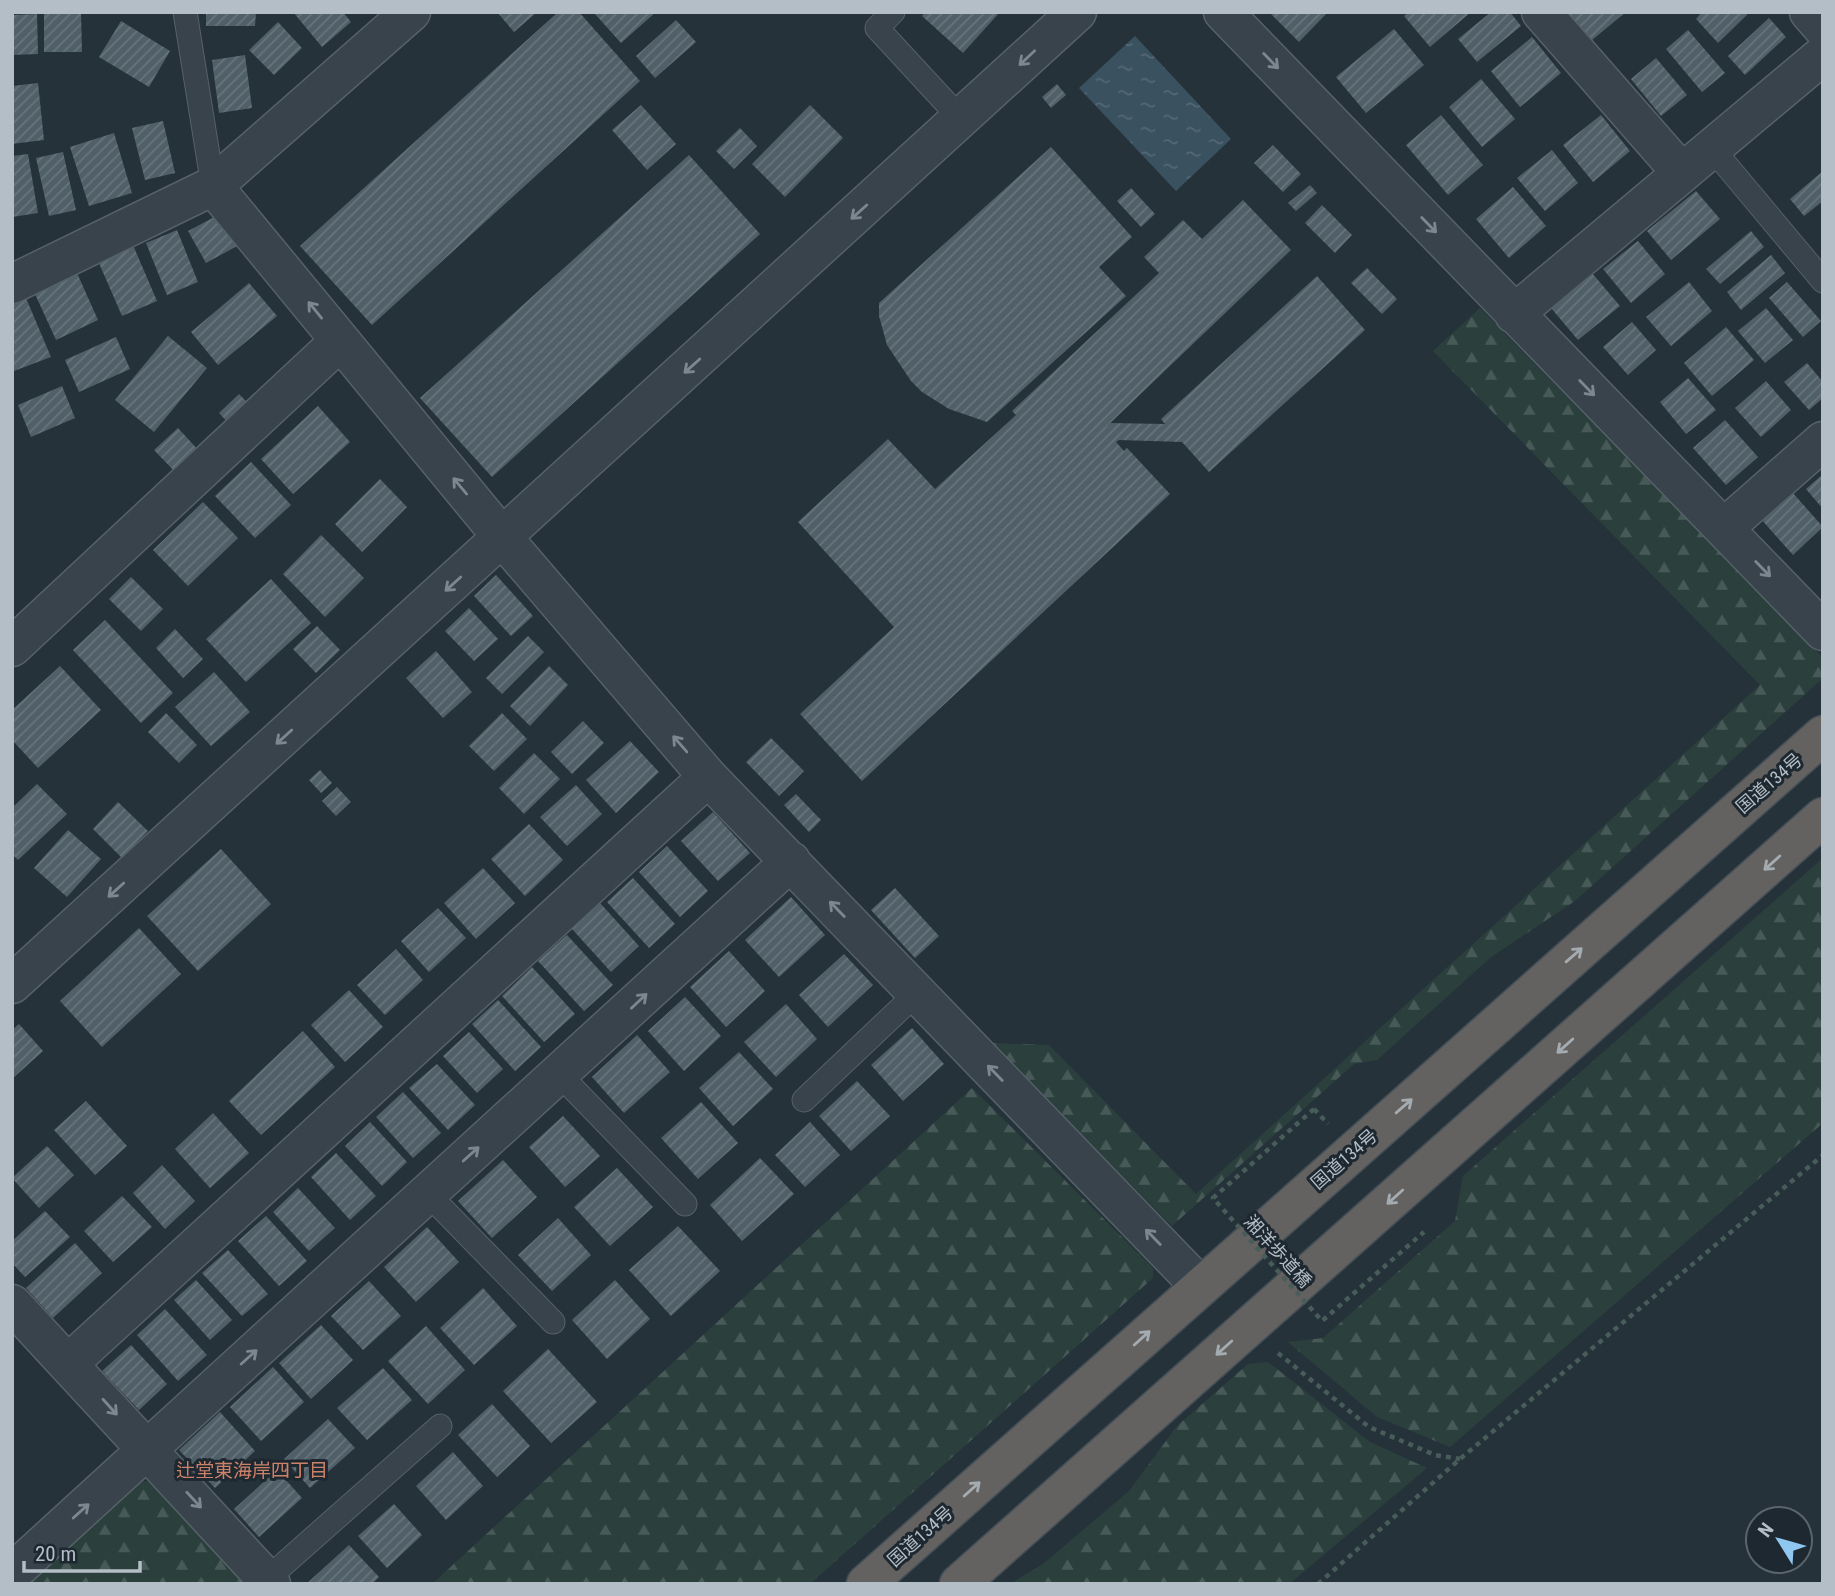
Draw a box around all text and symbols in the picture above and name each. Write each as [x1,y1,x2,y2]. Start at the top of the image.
one-way arrow [1019,50,1036,67]
one-way arrow [1262,53,1279,70]
one-way arrow [850,204,868,220]
one-way arrow [1420,216,1437,233]
one-way arrow [307,302,323,320]
one-way arrow [683,358,701,374]
one-way arrow [1578,380,1595,397]
one-way arrow [452,477,468,495]
one-way arrow [1754,560,1771,577]
one-way arrow [445,576,462,593]
one-way arrow [275,729,293,745]
one-way arrow [672,736,688,754]
street label: 国道134号 [1732,749,1806,817]
one-way arrow [1763,855,1781,871]
one-way arrow [107,882,125,898]
one-way arrow [829,900,846,917]
one-way arrow [1565,947,1583,963]
one-way arrow [630,992,647,1009]
one-way arrow [1556,1038,1574,1054]
one-way arrow [987,1064,1004,1081]
one-way arrow [1395,1098,1413,1114]
street label: 国道134号 [1307,1125,1381,1193]
one-way arrow [462,1146,480,1162]
one-way arrow [1386,1189,1404,1205]
street label: 湘洋歩道橋 [1240,1211,1316,1291]
one-way arrow [1144,1229,1161,1246]
one-way arrow [1133,1330,1151,1346]
one-way arrow [1216,1340,1234,1356]
one-way arrow [240,1349,258,1365]
one-way arrow [101,1398,118,1415]
district label: 辻堂東海岸四丁目 [176,1459,328,1482]
one-way arrow [963,1481,981,1497]
one-way arrow [186,1490,202,1508]
street label: 国道134号 [883,1501,957,1571]
one-way arrow [72,1502,89,1519]
north arrow [1744,1505,1814,1575]
text: N [1753,1519,1779,1542]
scale bar [24,1530,140,1574]
text: 20 m [35,1542,76,1566]

